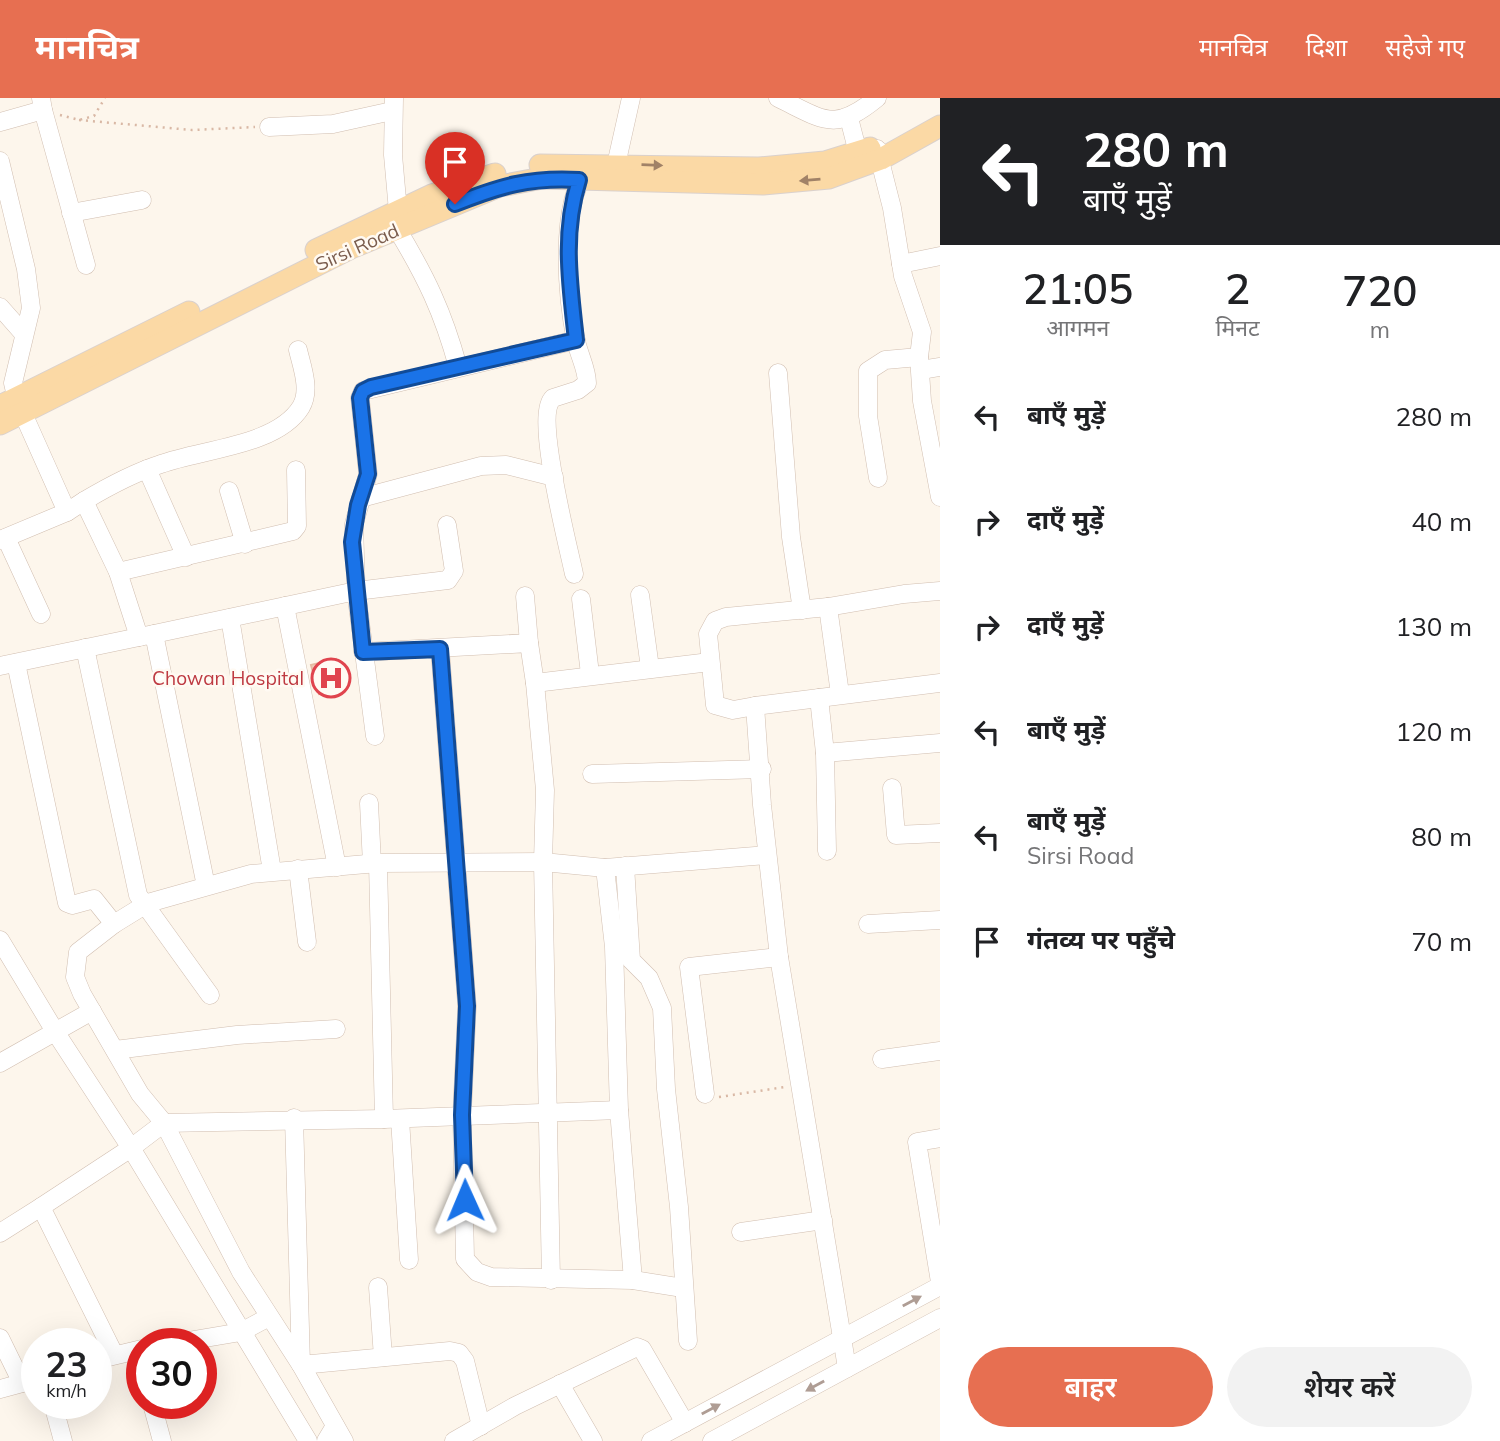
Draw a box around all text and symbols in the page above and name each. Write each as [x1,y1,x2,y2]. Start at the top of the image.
text: मानचित्र [35,26,139,67]
text: मानचित्र [1199,32,1268,62]
text: दिशा [1306,32,1347,62]
text: सहेजे गए [1385,32,1465,62]
text: 280 m [1083,118,1229,179]
icon: left [968,126,1059,217]
pin [425,132,485,204]
icon: arrive [436,143,474,181]
one-way arrow [641,160,663,171]
one-way arrow [799,175,821,186]
text: बाएँ मुड़ें [1083,179,1172,219]
street label: Sirsi Road [312,218,402,276]
text: 21:05 [1022,262,1133,315]
text: 2 [1225,262,1250,315]
text: 720 [1342,264,1418,317]
text: आगमन [1046,313,1109,342]
text: मिनट [1216,313,1260,342]
text: m [1370,315,1390,344]
icon: left [968,398,1006,436]
text: बाएँ मुड़ें [1027,398,1105,431]
text: 280 m [1396,400,1472,433]
icon: right [968,503,1006,541]
text: दाएँ मुड़ें [1027,503,1104,536]
text: 40 m [1411,505,1472,538]
icon: right [968,608,1006,646]
text: दाएँ मुड़ें [1027,608,1104,641]
text: 130 m [1396,610,1472,643]
hospital icon: Chowan Hospital [310,657,352,699]
place label: Chowan Hospital [152,666,304,690]
icon: left [968,713,1006,751]
text: बाएँ मुड़ें [1027,713,1105,746]
text: 120 m [1396,715,1472,748]
text: बाएँ मुड़ें [1027,804,1105,837]
icon: left [968,818,1006,856]
text: 80 m [1411,820,1472,853]
text: Sirsi Road [1027,841,1134,870]
icon: arrive [968,923,1006,961]
text: गंतव्य पर पहुँचे [1027,923,1175,956]
text: 70 m [1411,925,1472,958]
position arrow [428,1163,502,1237]
one-way arrow [902,1295,922,1307]
speed limit sign: 30 [126,1328,217,1419]
text: 23 [45,1342,88,1386]
button: बाहर [968,1347,1213,1427]
button: शेयर करें [1227,1347,1472,1427]
text: km/h [46,1379,87,1402]
one-way arrow [806,1380,825,1392]
one-way arrow [701,1403,721,1415]

